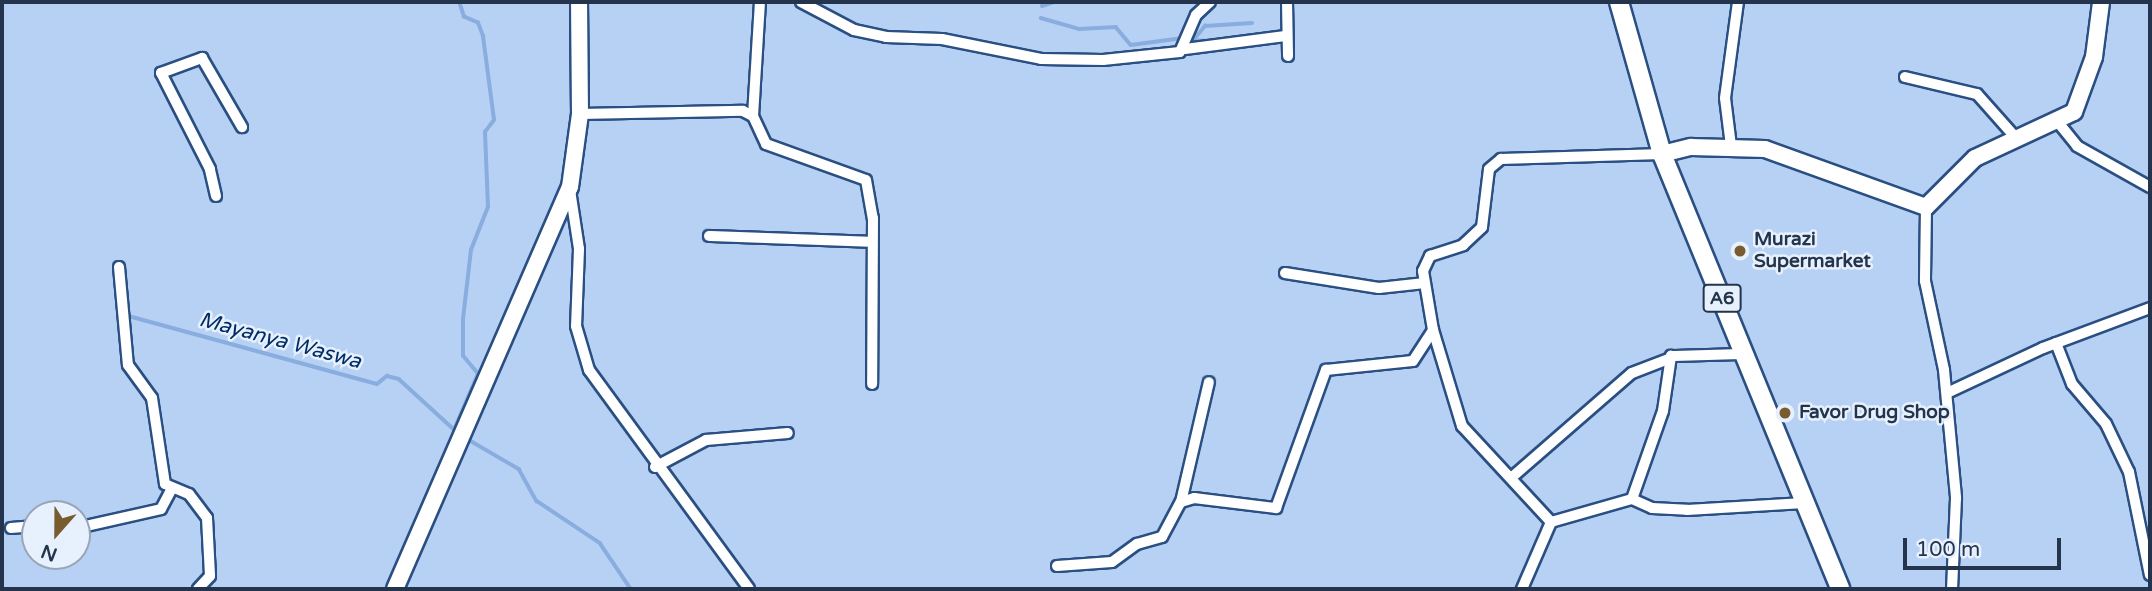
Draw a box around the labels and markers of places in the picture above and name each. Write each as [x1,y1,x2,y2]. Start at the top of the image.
place label: Murazi Supermarket [1754,229,1871,273]
marker: Murazi Supermarket [1732,243,1748,259]
place label: Favor Drug Shop [1799,402,1950,424]
marker: Favor Drug Shop [1777,405,1793,421]

